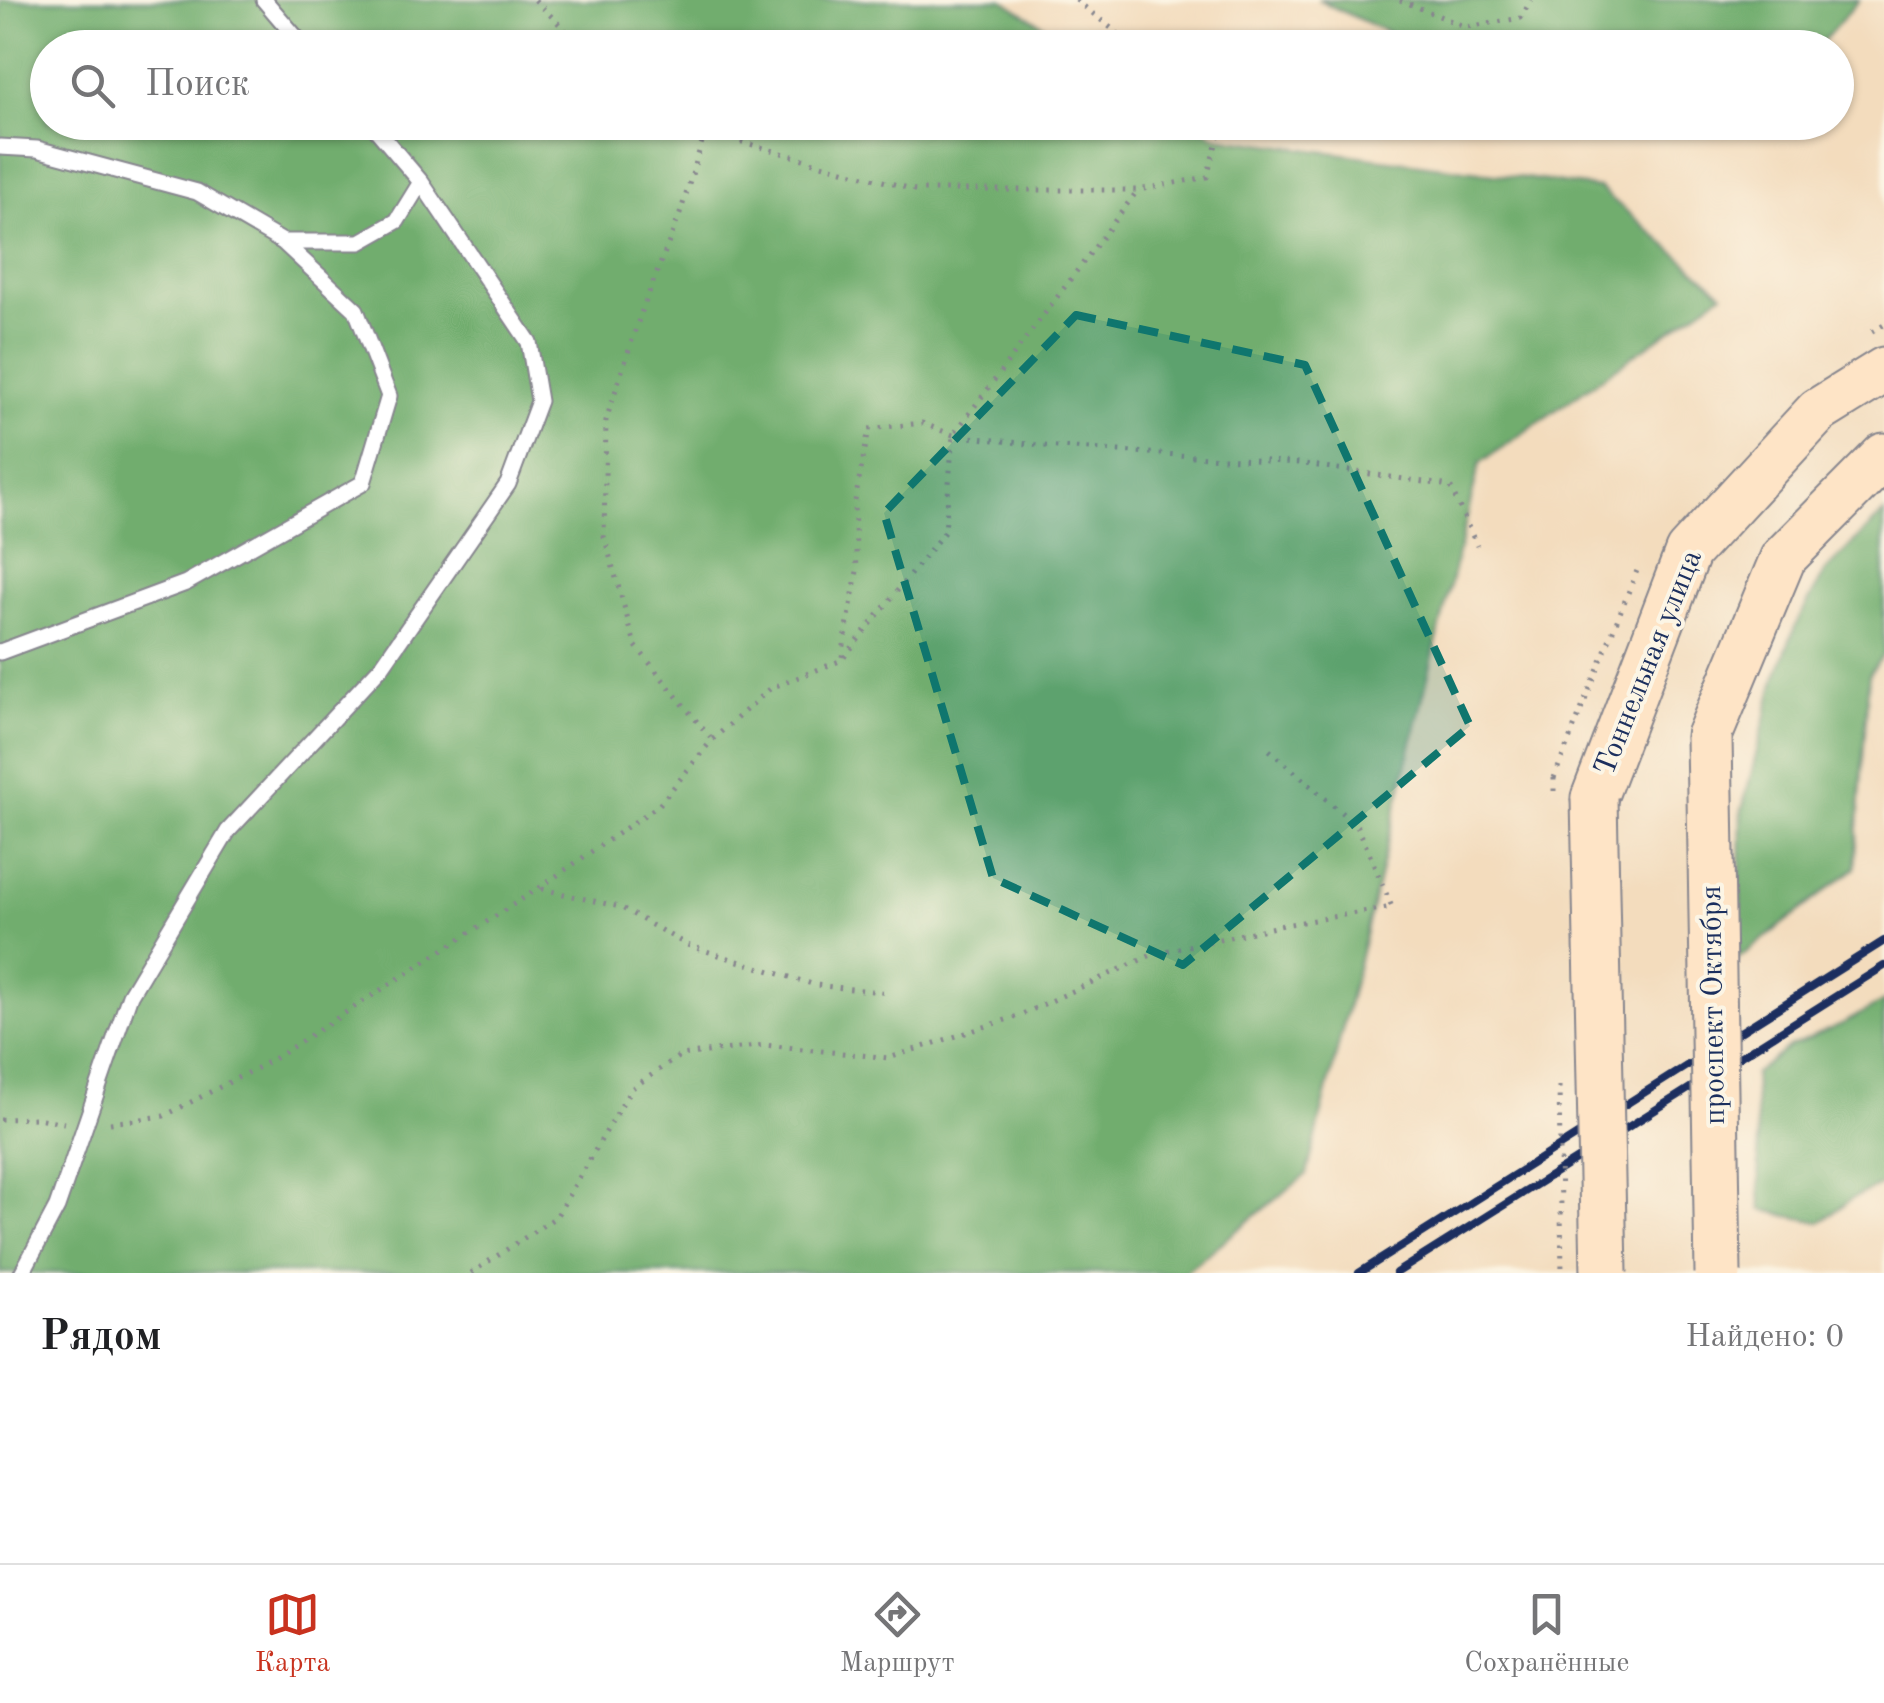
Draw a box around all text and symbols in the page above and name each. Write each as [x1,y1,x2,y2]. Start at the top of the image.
search box [30,30,1854,140]
icon: search [65,58,120,113]
text: Поиск [145,66,250,104]
street label: Тоннельная улица [1590,546,1708,780]
street label: проспект Октября [1697,885,1731,1125]
text: Рядом [40,1317,162,1359]
text: Найдено: 0 [1685,1322,1844,1354]
tab: Карта [255,1587,330,1682]
tab: Маршрут [840,1587,955,1682]
tab: Сохранённые [1464,1587,1629,1682]

